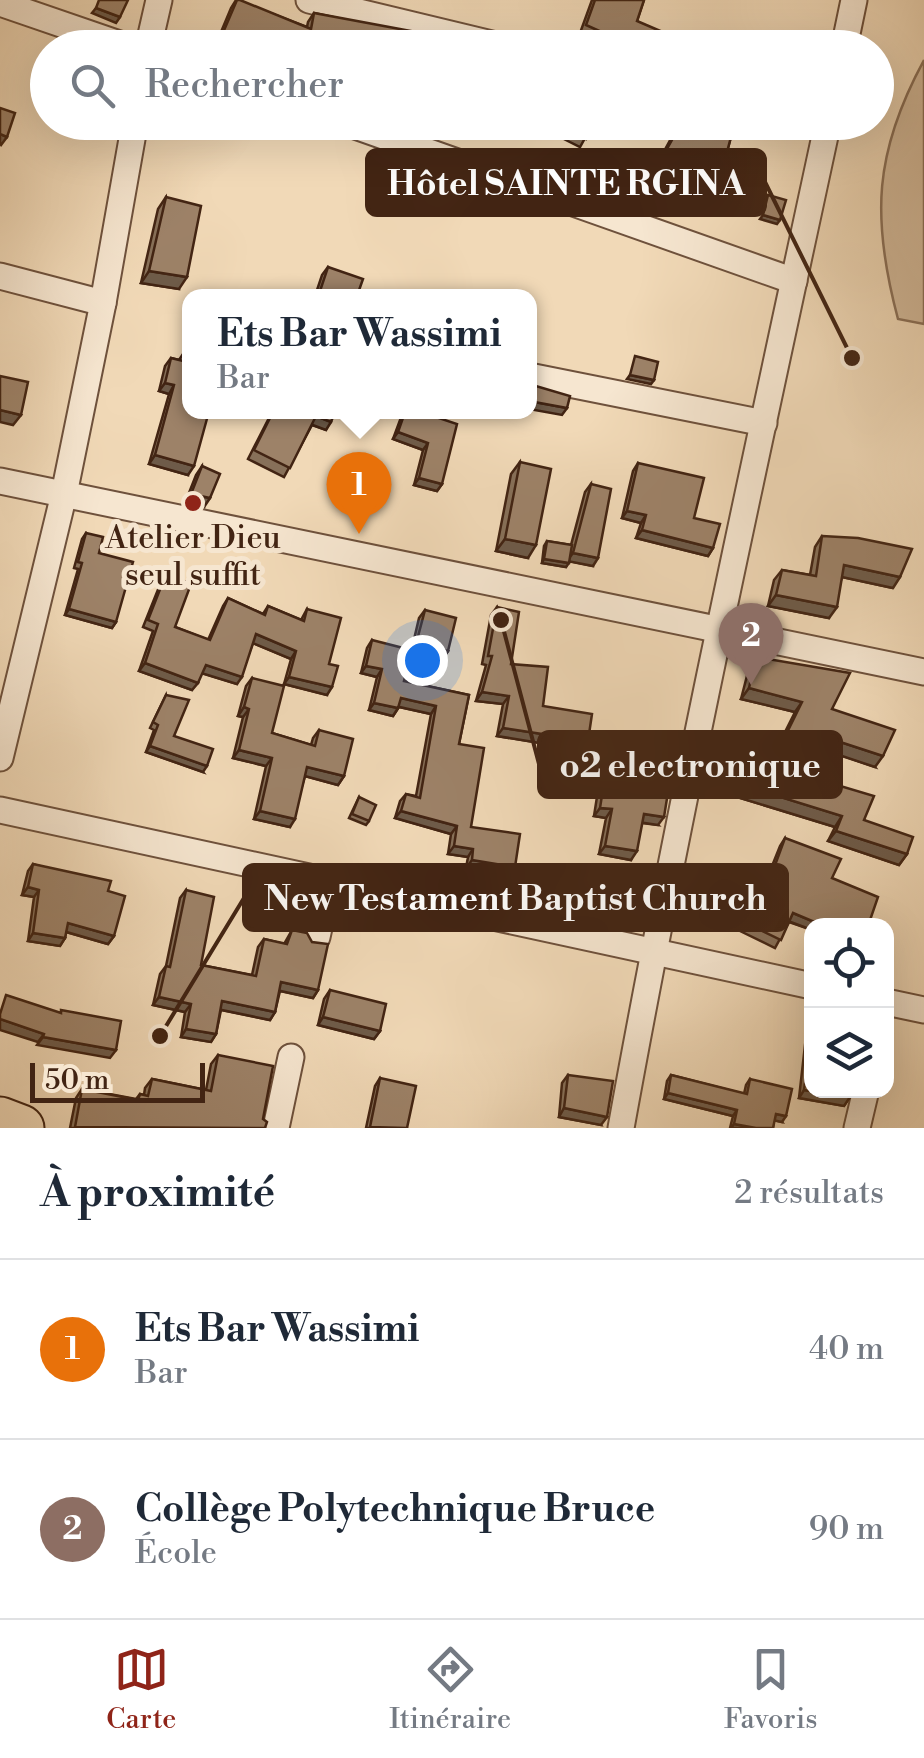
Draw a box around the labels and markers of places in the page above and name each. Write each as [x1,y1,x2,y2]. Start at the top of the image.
callout: Hôtel SAINTE RGINA [367,150,765,215]
pin: 1 [326,452,392,534]
marker: Atelier Dieu seul suffit [182,492,204,514]
place label: Atelier Dieu seul suffit [104,518,281,595]
pin: 2 [718,602,784,685]
callout: o2 electronique [539,732,841,797]
callout: New Testament Baptist Church [244,865,787,930]

